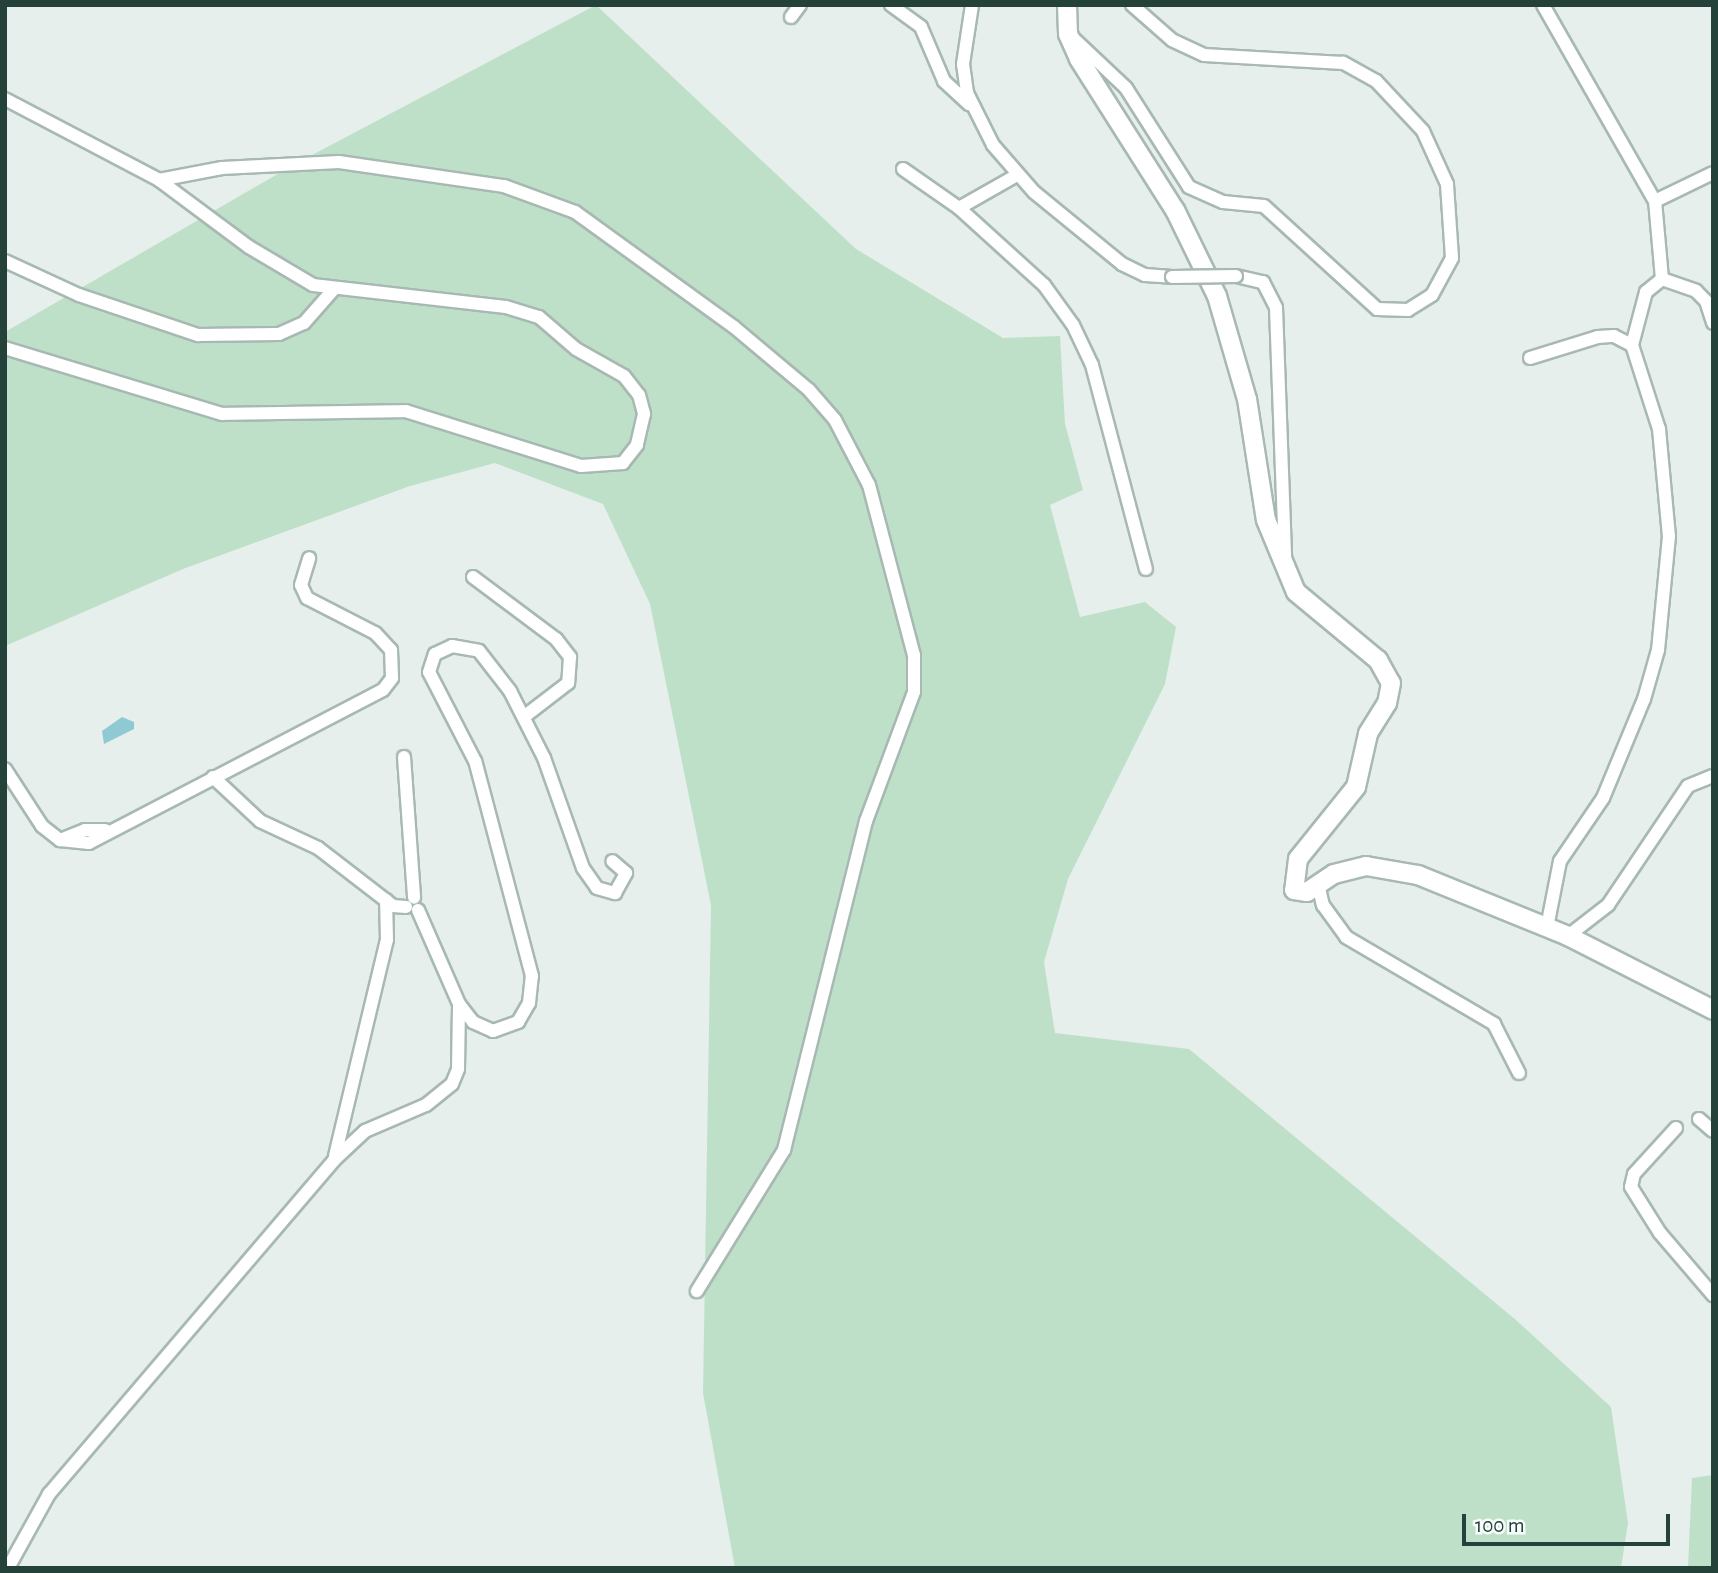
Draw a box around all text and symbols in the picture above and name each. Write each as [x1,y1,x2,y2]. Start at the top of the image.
scale bar [1466,1500,1674,1544]
text: 100 m [1475,1515,1525,1536]

